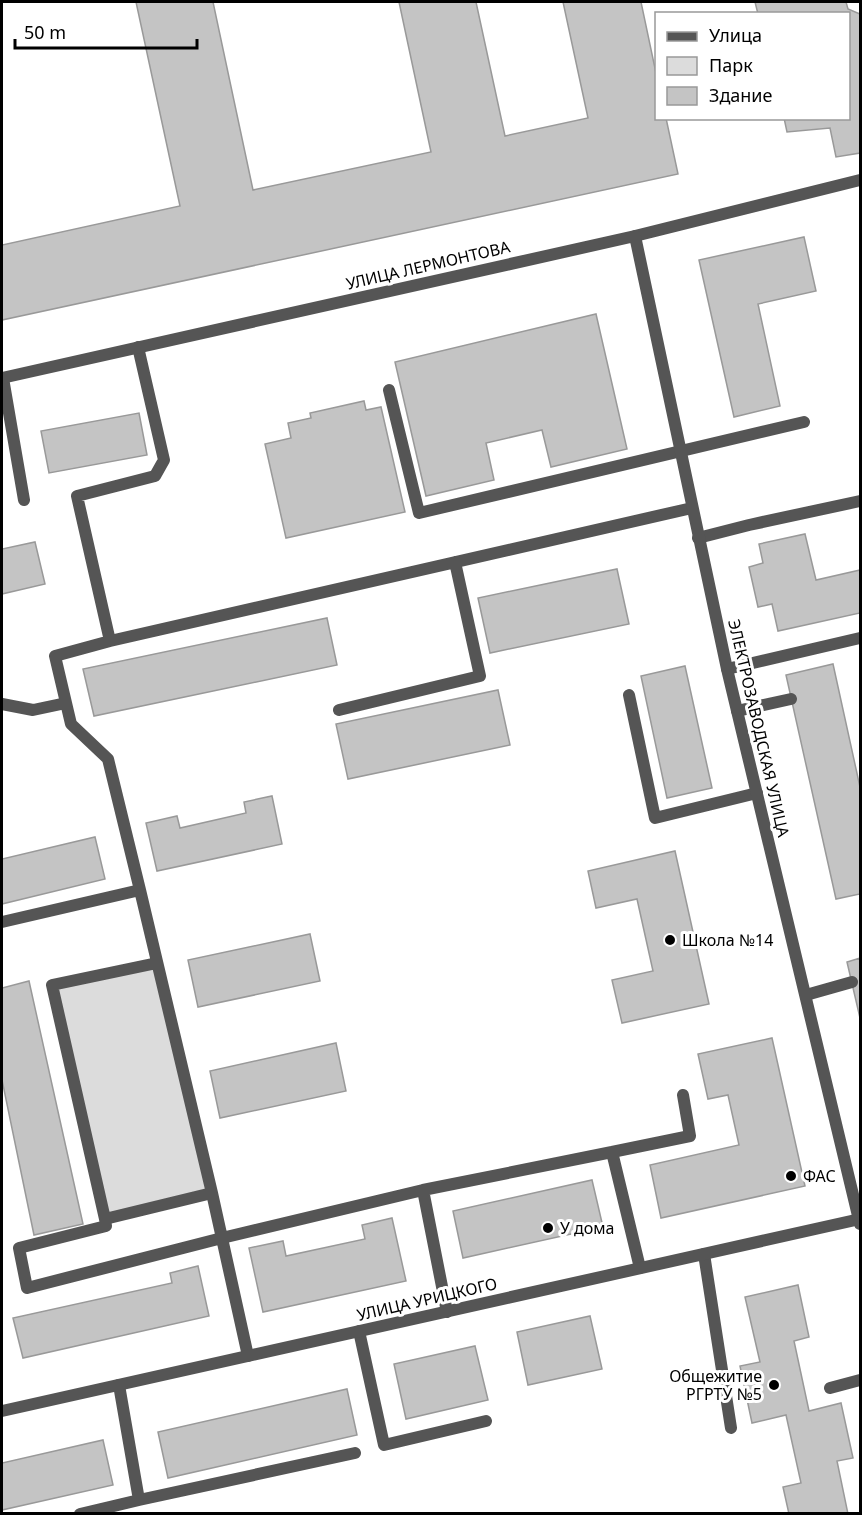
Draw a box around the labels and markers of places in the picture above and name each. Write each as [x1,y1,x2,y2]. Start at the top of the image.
place label: Школа №14 [682,929,773,951]
marker: Школа №14 [663,933,677,947]
place label: ФАС [803,1165,836,1187]
marker: ФАС [784,1169,798,1183]
place label: У дома [560,1217,614,1239]
marker: У дома [541,1221,555,1235]
place label: Общежитие РГРТУ №5 [669,1365,762,1405]
marker: Общежитие РГРТУ №5 [767,1378,781,1392]

